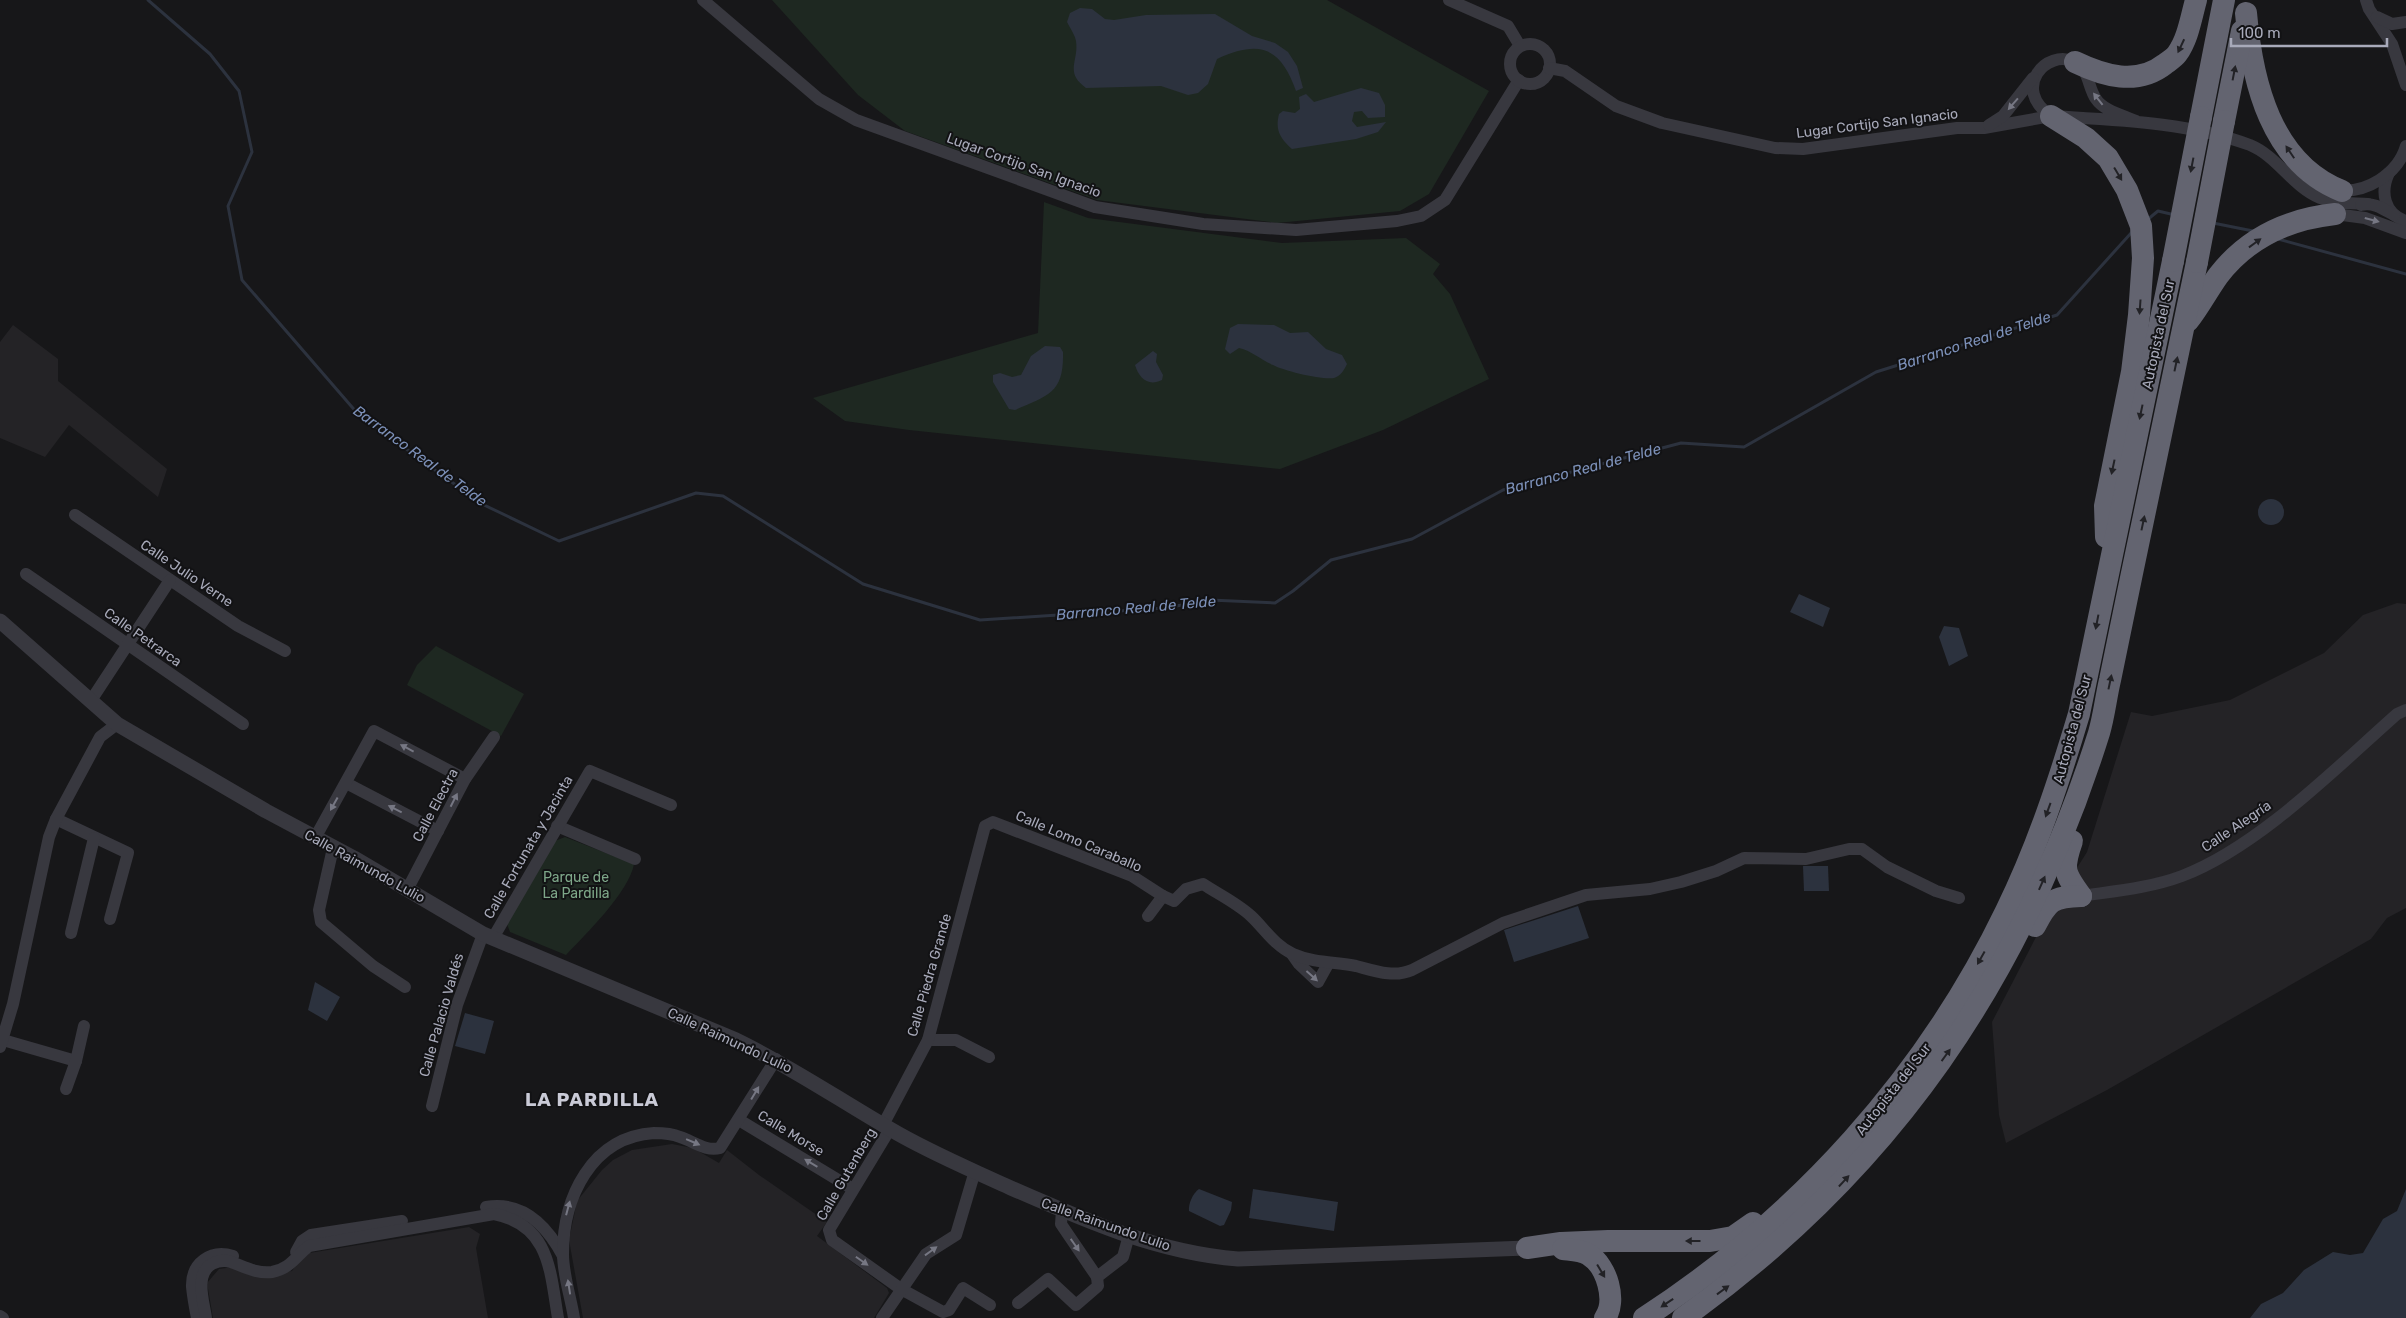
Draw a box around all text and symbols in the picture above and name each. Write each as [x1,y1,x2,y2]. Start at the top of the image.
scale bar [2231,15,2387,47]
text: 100 m [2238,24,2280,42]
one-way arrow [2177,39,2185,53]
one-way arrow [2230,65,2238,81]
one-way arrow [2093,93,2104,106]
one-way arrow [2007,97,2019,109]
street label: Lugar Cortijo San Ignacio [1795,105,1959,142]
street label: Lugar Cortijo San Ignacio [944,130,1103,201]
one-way arrow [2285,145,2294,159]
one-way arrow [2187,158,2195,174]
one-way arrow [2113,167,2122,181]
one-way arrow [2364,216,2379,224]
one-way arrow [2248,238,2262,248]
street label: Autopista del Sur [2139,277,2179,391]
one-way arrow [2136,299,2144,315]
water label: Barranco Real de Telde [1895,307,2054,374]
one-way arrow [2172,356,2180,371]
water label: Barranco Real de Telde [350,402,491,511]
one-way arrow [2137,404,2145,419]
water label: Barranco Real de Telde [1503,439,1663,498]
one-way arrow [2109,459,2117,474]
one-way arrow [2139,515,2147,530]
street label: Calle Julio Verne [137,536,236,611]
water label: Barranco Real de Telde [1055,592,1217,624]
street label: Calle Petrarca [101,604,185,670]
one-way arrow [2093,615,2101,630]
street label: Autopista del Sur [2050,672,2095,786]
one-way arrow [2106,674,2114,690]
one-way arrow [399,744,414,752]
street label: Calle Electra [409,765,462,845]
street label: Calle Fortunata y Jacinta [480,772,577,922]
one-way arrow [450,793,458,807]
one-way arrow [330,797,338,811]
street label: Calle Alegría [2198,797,2274,856]
one-way arrow [2044,803,2052,818]
one-way arrow [388,805,402,813]
street label: Calle Lomo Caraballo [1013,807,1145,876]
street label: Calle Raimundo Lulio [301,826,428,907]
park label: Parque de La Pardilla [542,869,610,902]
one-way arrow [2038,876,2046,890]
street label: Calle Piedra Grande [904,912,955,1039]
street label: Calle Palacio Valdés [416,951,467,1079]
one-way arrow [1977,951,1985,965]
one-way arrow [1305,970,1317,982]
street label: Calle Raimundo Lulio [665,1004,795,1077]
street label: Autopista del Sur [1852,1039,1935,1139]
one-way arrow [1941,1048,1951,1062]
one-way arrow [751,1086,760,1099]
district label: LA PARDILLA [525,1088,659,1111]
street label: Calle Morse [754,1107,827,1160]
street label: Calle Gutenberg [813,1125,880,1224]
one-way arrow [686,1138,701,1146]
one-way arrow [805,1159,818,1168]
one-way arrow [1838,1176,1850,1188]
street label: Calle Raimundo Lulio [1039,1194,1173,1255]
one-way arrow [565,1201,573,1216]
one-way arrow [1685,1237,1701,1245]
one-way arrow [1070,1238,1080,1252]
one-way arrow [924,1246,937,1257]
one-way arrow [855,1256,869,1266]
one-way arrow [1597,1264,1606,1278]
one-way arrow [565,1279,573,1295]
one-way arrow [1716,1285,1730,1295]
one-way arrow [1660,1298,1674,1308]

